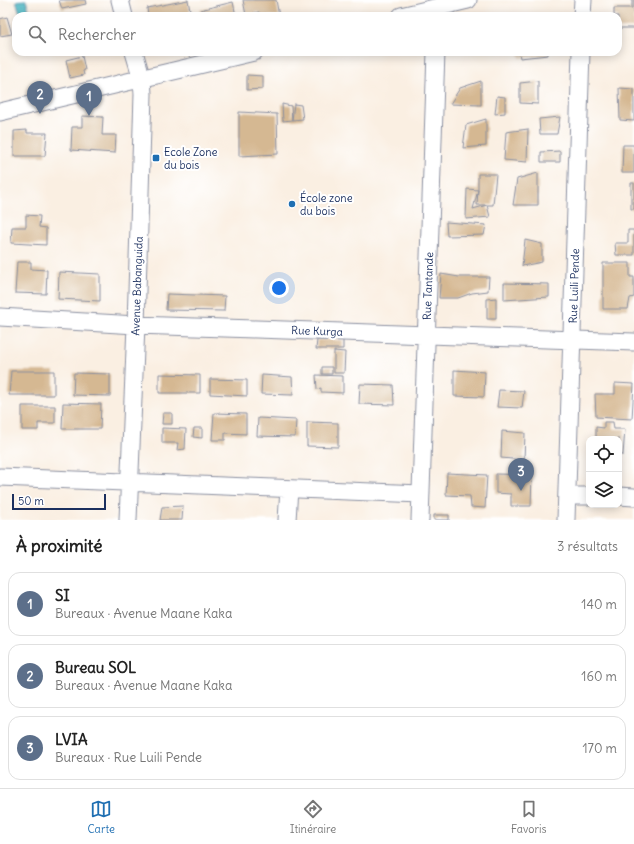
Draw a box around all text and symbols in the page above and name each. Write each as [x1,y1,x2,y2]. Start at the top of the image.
search box [12,12,622,56]
icon: search [26,23,48,45]
text: Rechercher [58,25,136,44]
pin: 2 [27,81,53,114]
pin: 1 [76,83,102,116]
place label: Ecole Zone du bois [164,145,218,172]
marker: Ecole Zone du bois [151,153,161,163]
place label: École zone du bois [300,190,353,218]
marker: École zone du bois [287,199,297,209]
street label: Avenue Babanguida [128,236,146,336]
street label: Rue Luili Pende [566,248,582,324]
street label: Rue Tantande [420,252,436,320]
your location [269,278,289,298]
street label: Rue Kurga [291,323,343,339]
map controls [586,436,622,508]
button: locate [586,436,622,472]
pin: 3 [508,458,534,491]
button: layers [586,472,622,508]
scale bar [12,492,106,511]
text: 50 m [18,494,44,508]
text: À proximité [16,535,102,557]
text: 3 résultats [557,538,618,555]
text: SI [55,586,70,605]
text: 1 [27,596,33,613]
text: 140 m [581,596,617,613]
text: Bureaux · Avenue Maane Kaka [55,605,232,622]
text: Bureau SOL [55,658,136,677]
text: 2 [26,668,34,685]
text: 160 m [581,668,617,685]
text: Bureaux · Avenue Maane Kaka [55,677,232,694]
text: LVIA [55,730,88,749]
text: 3 [26,740,34,757]
text: 170 m [582,740,617,757]
text: Bureaux · Rue Luili Pende [55,749,202,766]
tab: Carte [87,798,115,836]
tab: Itinéraire [290,798,336,836]
tab: Favoris [511,798,546,836]

